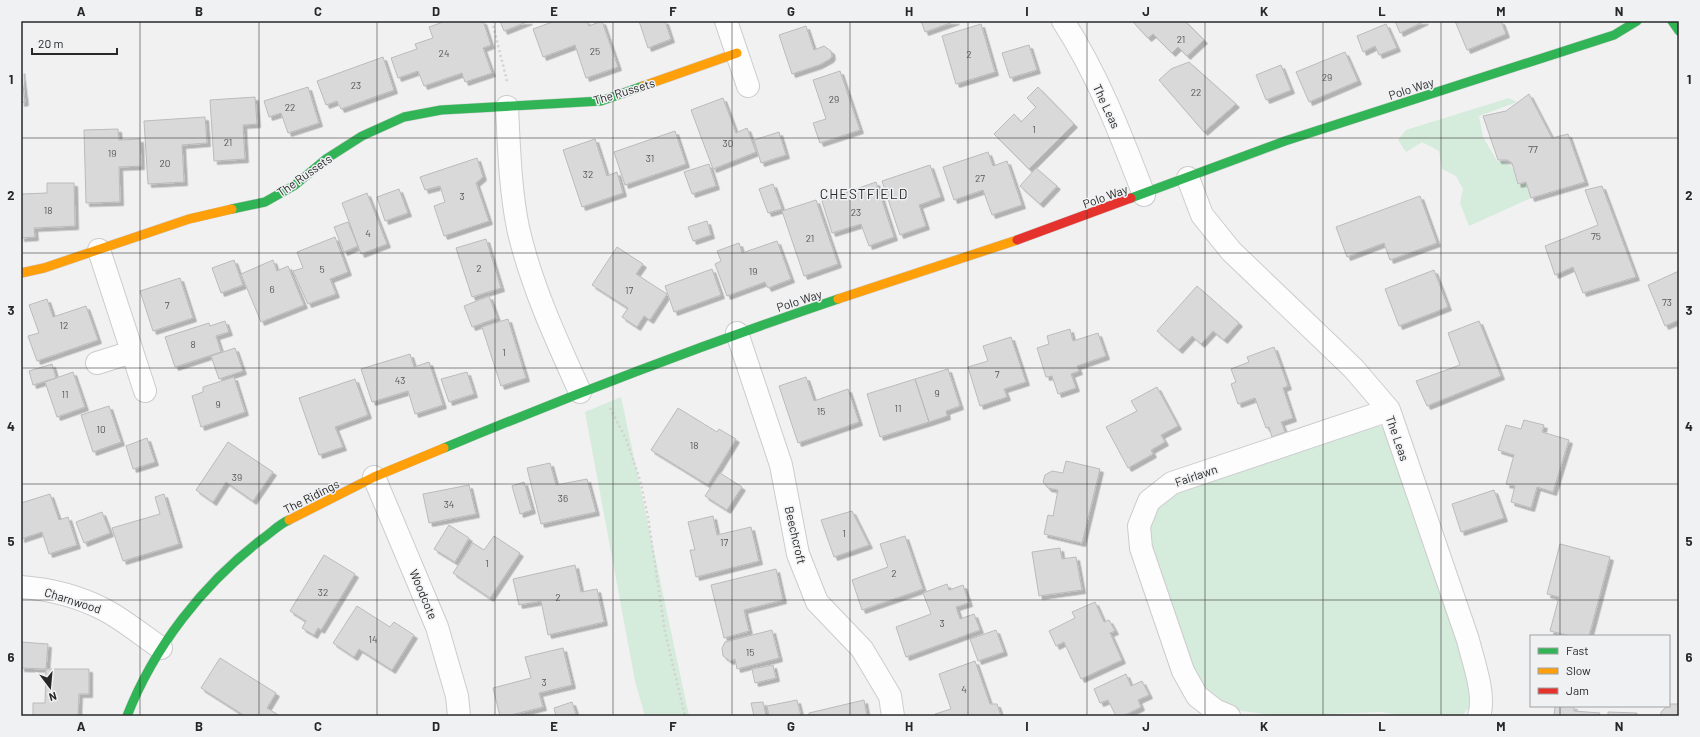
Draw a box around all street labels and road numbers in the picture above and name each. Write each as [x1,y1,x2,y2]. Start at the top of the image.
street label: Polo Way [1387,74,1436,102]
street label: The Russets [592,75,657,107]
street label: The Leas [1091,82,1123,130]
street label: The Russets [274,151,334,199]
street label: Polo Way [1081,181,1130,211]
street label: Polo Way [775,286,824,314]
street label: The Leas [1384,413,1412,463]
street label: Fairlawn [1173,461,1219,489]
street label: The Ridings [281,476,341,516]
street label: Beechcroft [783,505,809,565]
street label: Woodcote [407,567,441,621]
street label: Charnwood [43,584,103,616]

